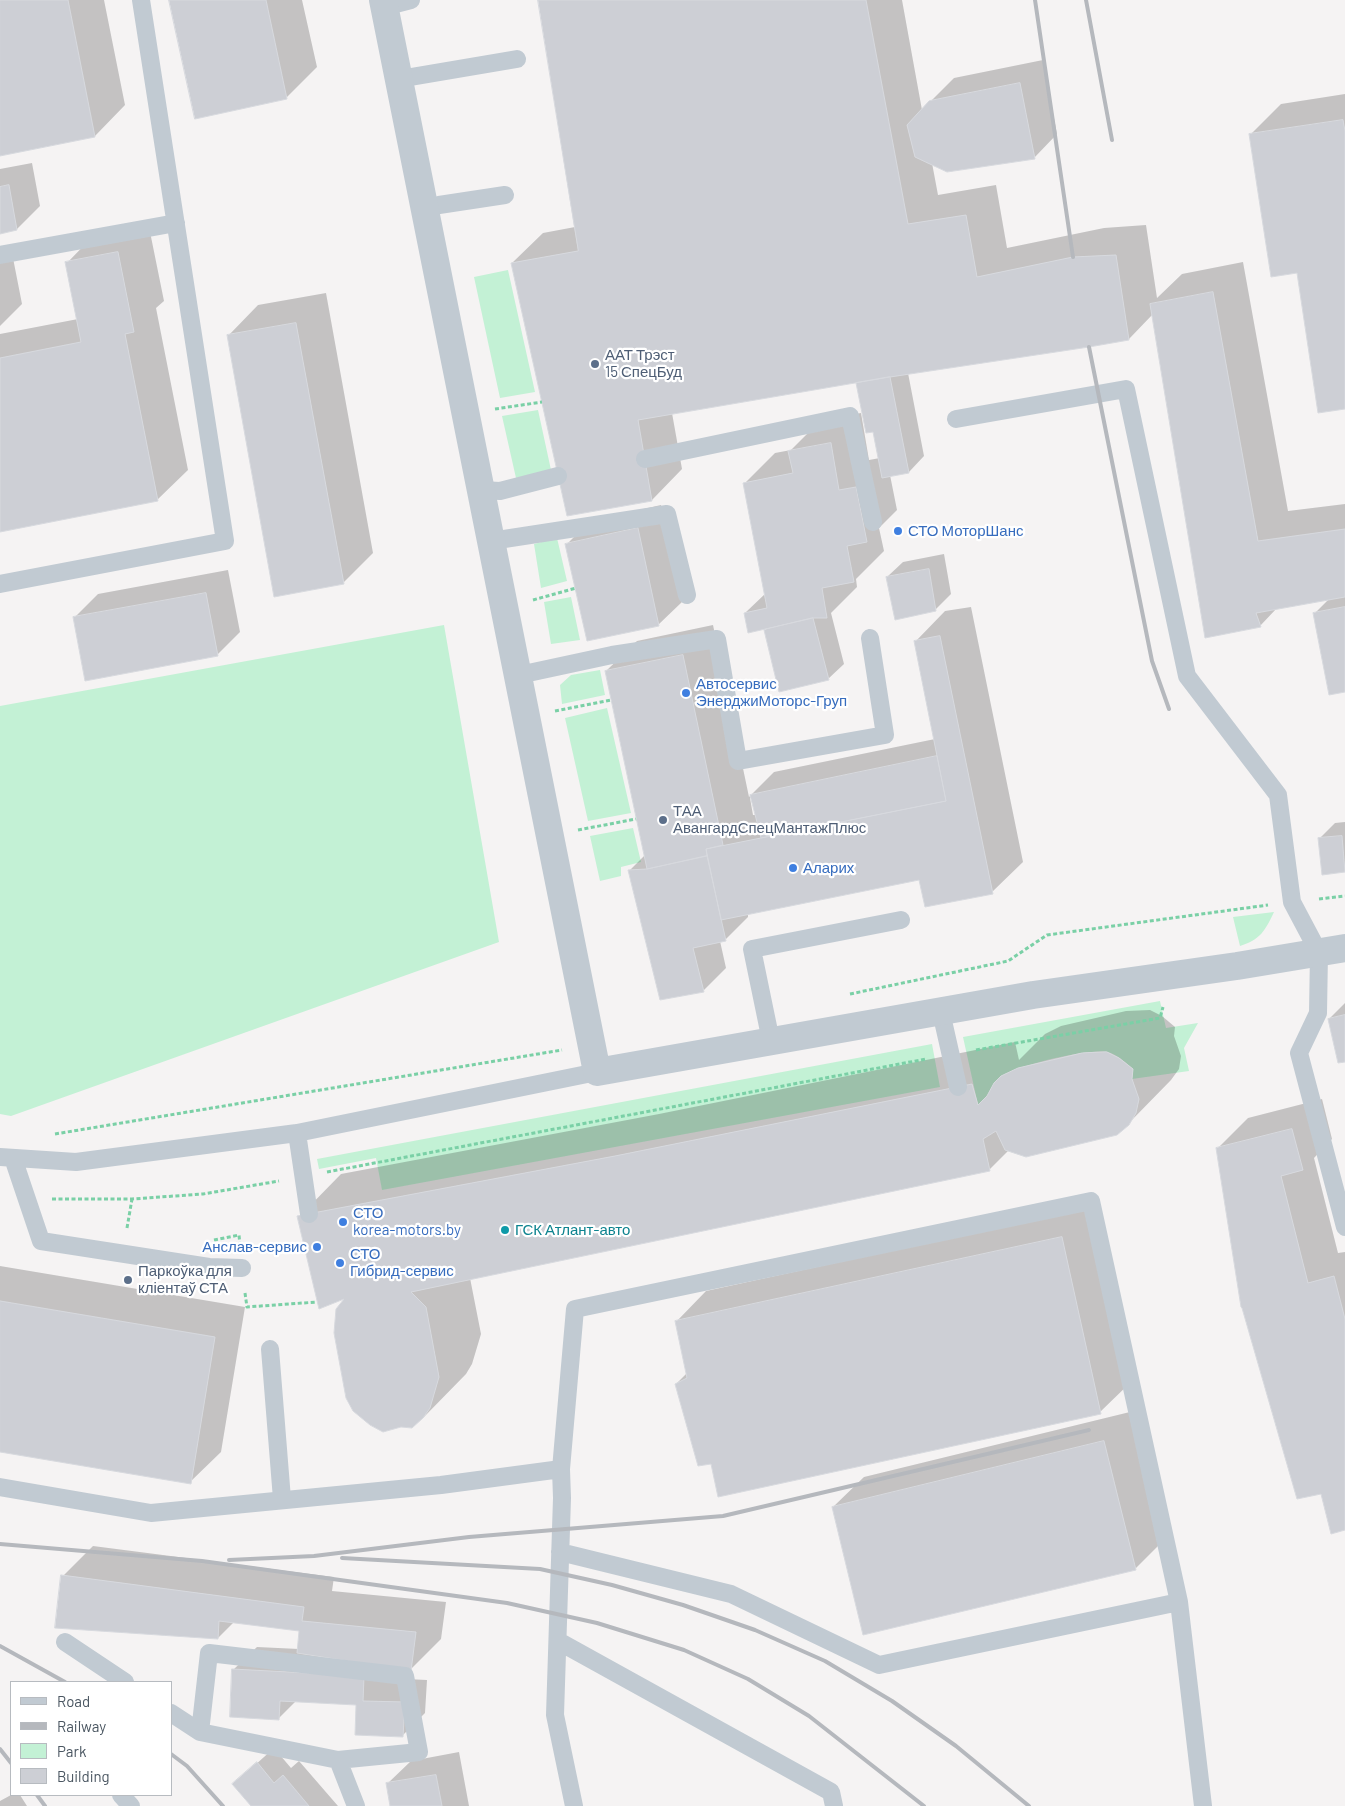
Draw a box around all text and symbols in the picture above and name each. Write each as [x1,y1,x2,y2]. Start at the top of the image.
place label: ААТ Трэст 15 СпецБуд [605,346,682,381]
marker: ААТ Трэст 15 СпецБуд [589,358,601,370]
place label: СТО МоторШанс [908,522,1023,540]
marker: СТО МоторШанс [892,525,904,537]
place label: Автосервис ЭнерджиМоторс-Груп [696,675,847,710]
marker: Автосервис ЭнерджиМоторс-Груп [680,687,692,699]
place label: ТАА АвангардСпецМантажПлюс [673,802,866,837]
marker: ТАА АвангардСпецМантажПлюс [657,814,669,826]
place label: Аларих [803,859,854,877]
marker: Аларих [787,862,799,874]
place label: СТО korea-motors.by [353,1204,461,1239]
marker: СТО korea-motors.by [337,1216,349,1228]
place label: ГСК Атлант-авто [515,1221,630,1239]
marker: ГСК Атлант-авто [499,1224,511,1236]
place label: Анслав-сервис [202,1238,307,1256]
marker: Анслав-сервис [311,1241,323,1253]
place label: СТО Гибрид-сервис [350,1245,454,1280]
marker: СТО Гибрид-сервис [334,1257,346,1269]
place label: Паркоўка для кліентаў СТА [138,1262,232,1297]
marker: Паркоўка для кліентаў СТА [122,1274,134,1286]
legend [10,1681,172,1796]
text: Road [57,1692,90,1710]
text: Railway [57,1717,106,1735]
text: Park [57,1742,86,1760]
text: Building [57,1767,110,1785]

